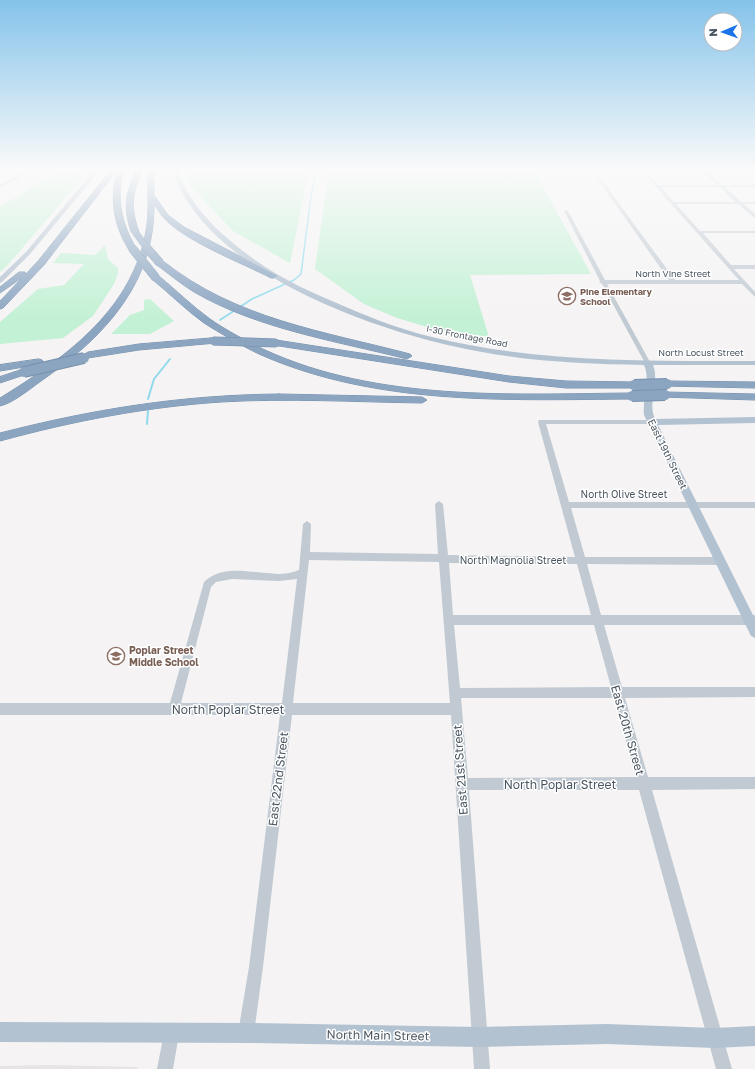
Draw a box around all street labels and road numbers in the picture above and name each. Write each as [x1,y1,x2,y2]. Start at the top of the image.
street label: North Vine Street [635,268,711,279]
street label: I-30 Frontage Road [425,323,509,349]
street label: North Locust Street [658,347,744,358]
street label: East 19th Street [646,417,690,491]
street label: North Olive Street [581,488,667,500]
street label: North Magnolia Street [460,554,566,566]
street label: East 20th Street [608,683,648,777]
street label: North Poplar Street [172,702,284,717]
street label: East 21st Street [449,724,471,816]
street label: East 22nd Street [265,731,291,827]
street label: North Poplar Street [504,777,616,792]
street label: North Main Street [327,1027,430,1043]

